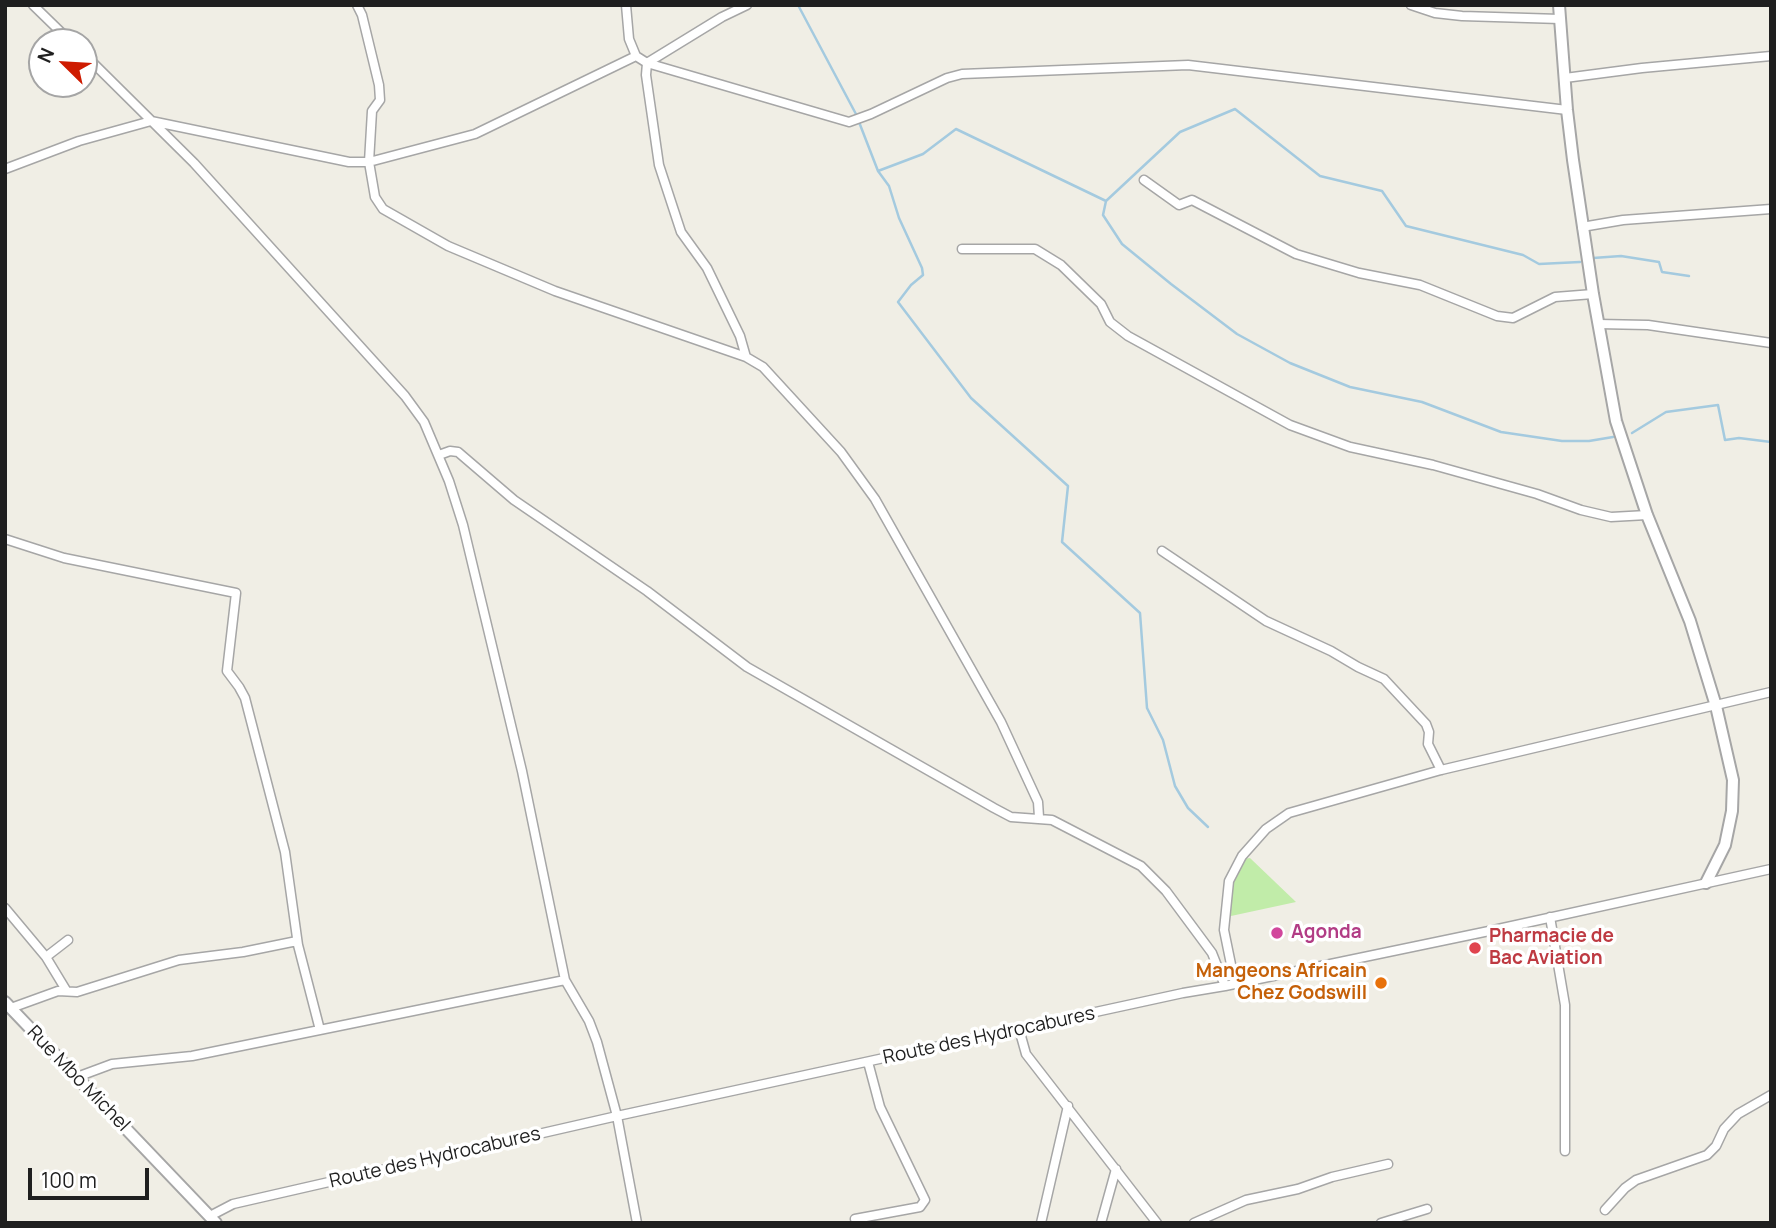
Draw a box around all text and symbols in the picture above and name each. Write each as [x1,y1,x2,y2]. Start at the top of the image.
north arrow [28,28,98,98]
text: N [31,44,60,67]
place label: Agonda [1291,922,1362,944]
marker: Agonda [1269,925,1285,941]
place label: Pharmacie de Bac Aviation [1489,926,1614,970]
marker: Pharmacie de Bac Aviation [1467,940,1483,956]
place label: Mangeons Africain Chez Godswill [1196,961,1367,1005]
marker: Mangeons Africain Chez Godswill [1373,975,1389,991]
street label: Route des Hydrocabures [881,1002,1097,1070]
street label: Rue Mbo Michel [22,1021,134,1137]
street label: Route des Hydrocabures [327,1123,543,1193]
scale bar [32,1154,152,1198]
text: 100 m [41,1166,97,1194]

